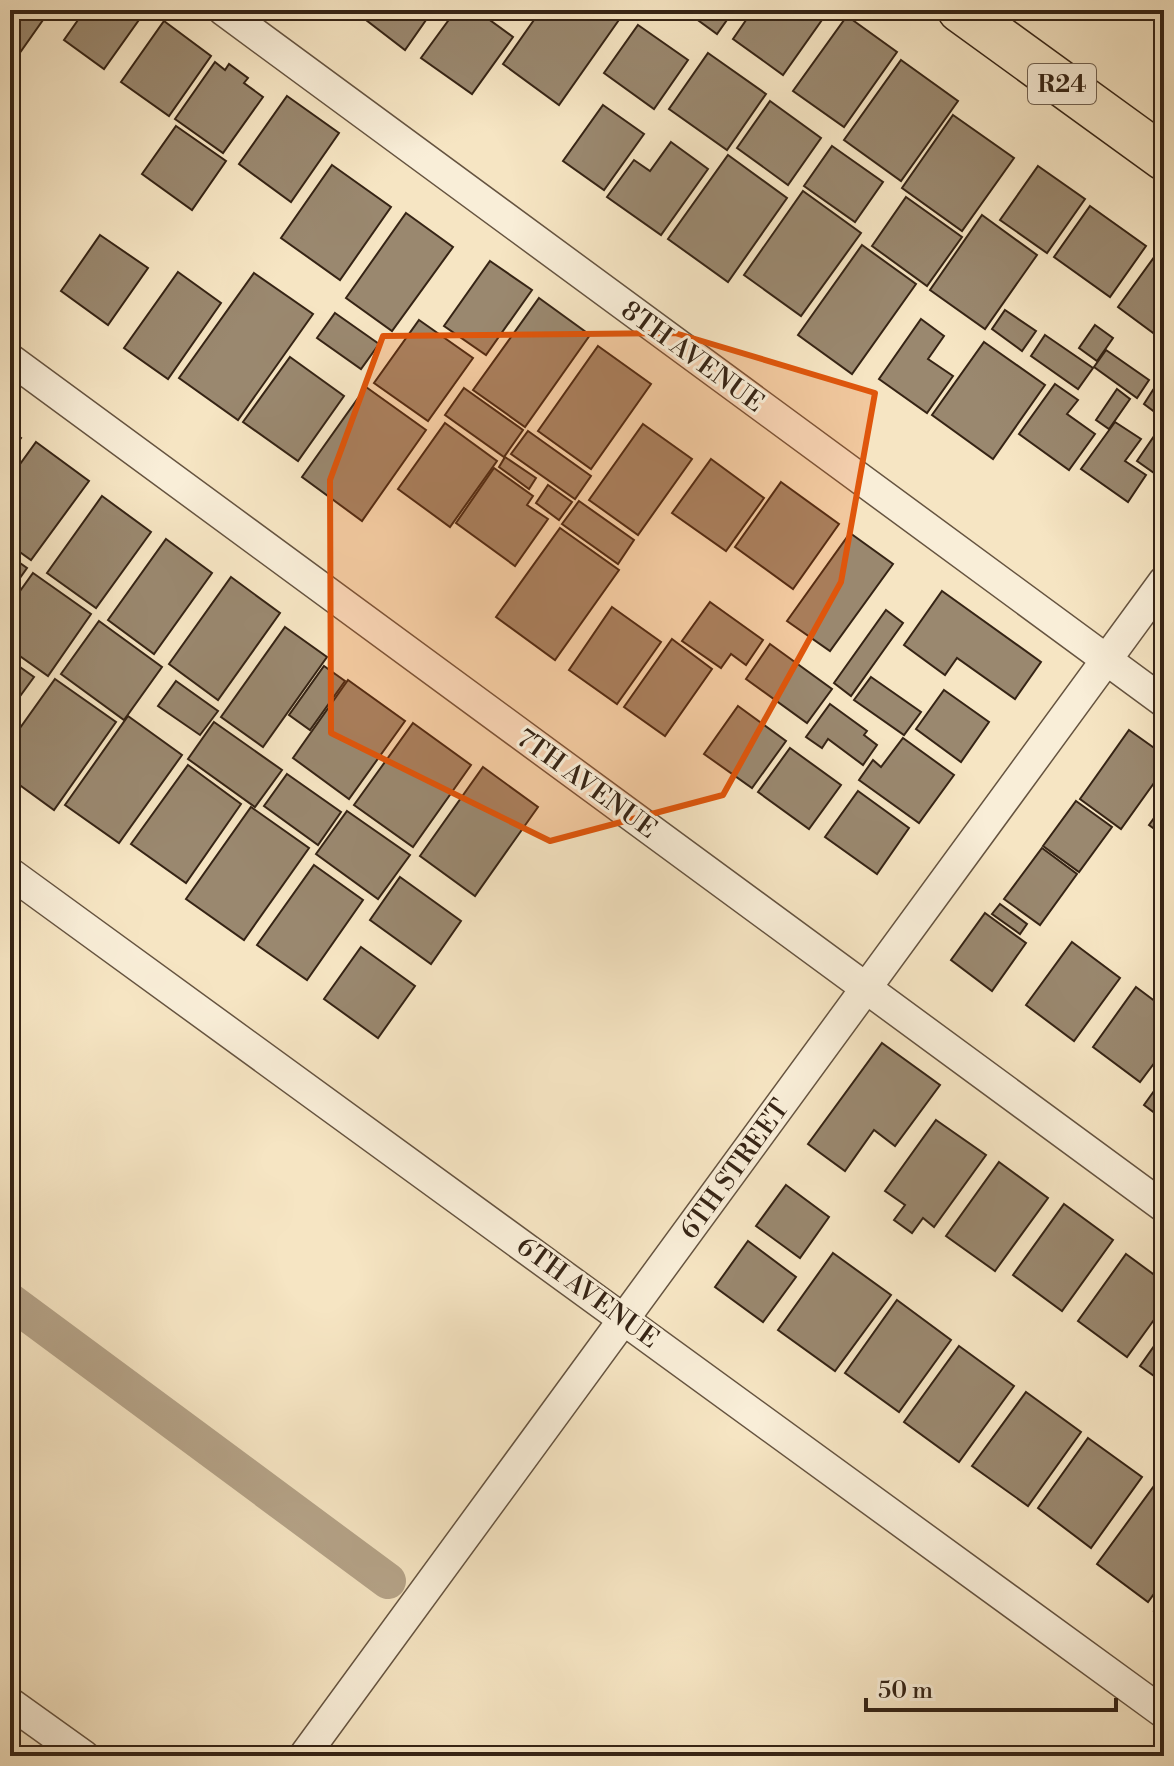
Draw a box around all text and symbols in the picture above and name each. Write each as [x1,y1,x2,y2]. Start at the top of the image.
road number: R24 [1028,64,1096,104]
street label: 8TH AVENUE [615,294,770,419]
street label: 7TH AVENUE [510,722,663,845]
street label: 6TH STREET [673,1093,796,1246]
street label: 6TH AVENUE [510,1230,665,1355]
scale bar [866,1662,1116,1712]
text: 50 m [878,1676,933,1706]

